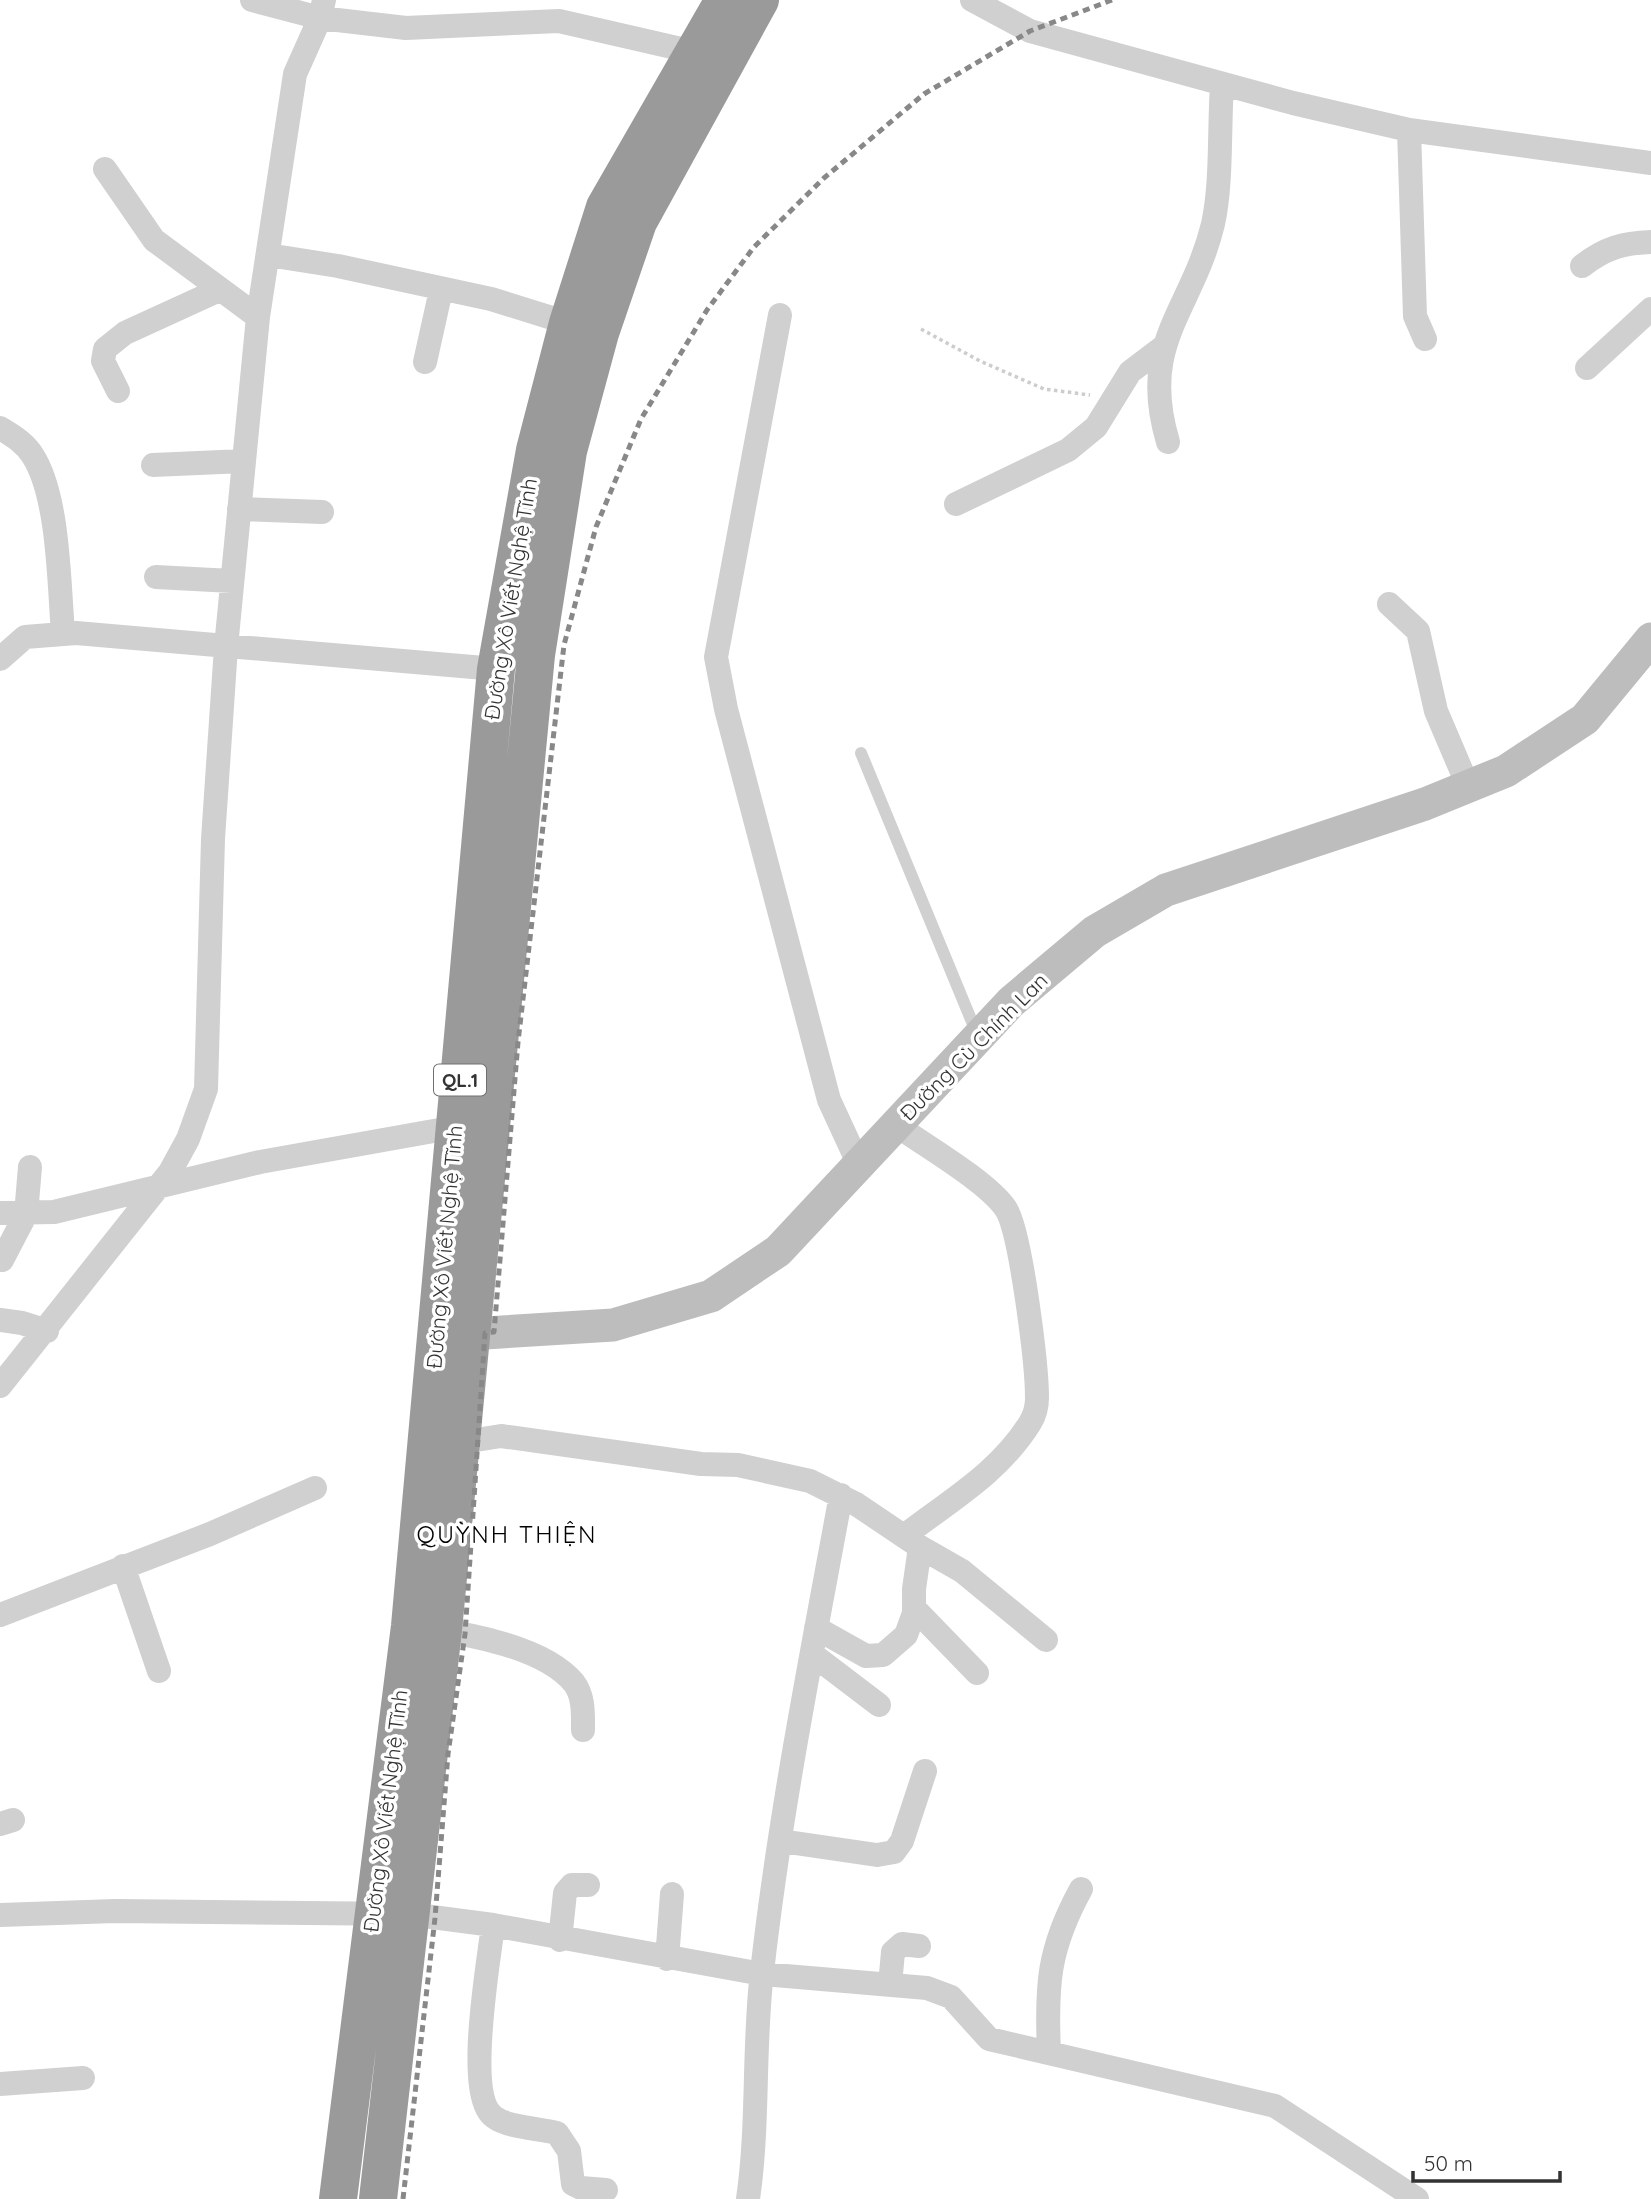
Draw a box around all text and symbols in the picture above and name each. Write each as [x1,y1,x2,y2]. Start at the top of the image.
street label: Đường Xô Viết Nghệ Tĩnh [478,476,542,721]
street label: Đường Cù Chính Lan [894,967,1053,1126]
road number: QL.1 [434,1064,486,1096]
street label: Đường Xô Viết Nghệ Tĩnh [420,1124,468,1370]
district label: QUỲNH THIỆN [416,1519,598,1549]
street label: Đường Xô Viết Nghệ Tĩnh [357,1688,413,1934]
scale bar [1413,2140,1560,2184]
text: 50 m [1424,2150,1473,2176]

